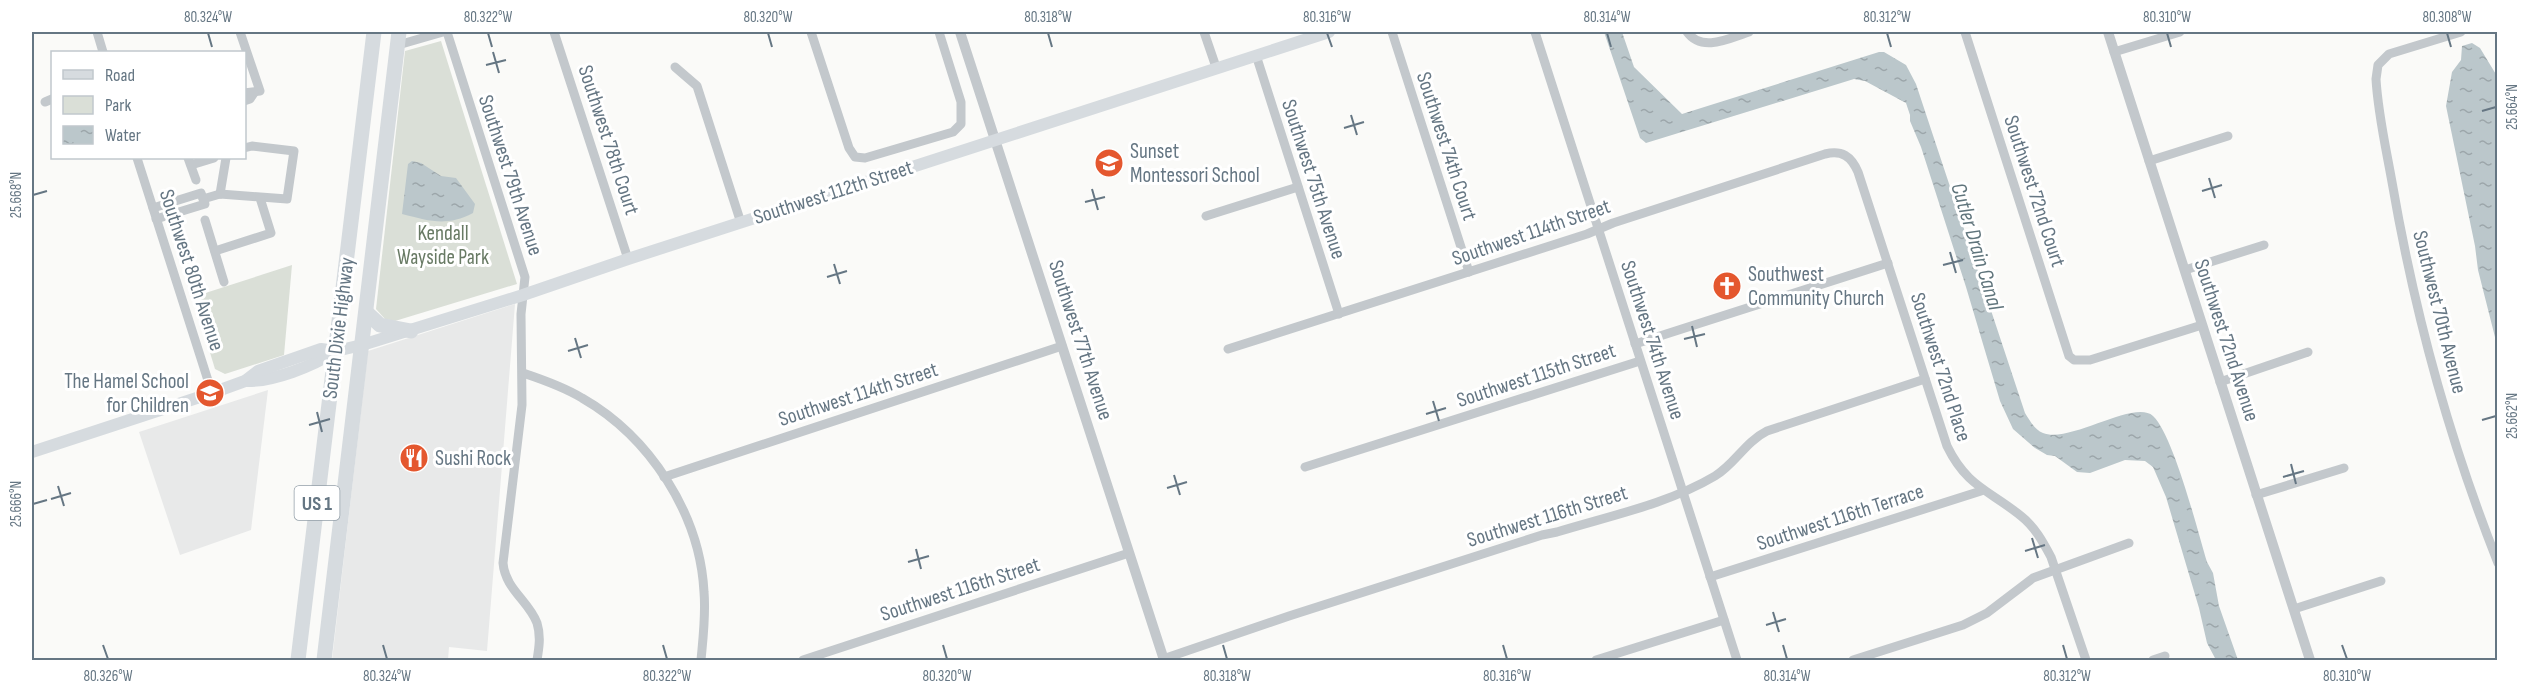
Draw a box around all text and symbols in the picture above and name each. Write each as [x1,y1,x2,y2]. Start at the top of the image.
text: 80.324°W [184,8,232,27]
text: 80.322°W [464,8,513,27]
text: 80.320°W [743,8,793,27]
text: 80.318°W [1024,8,1072,27]
text: 80.316°W [1303,8,1351,27]
text: 80.314°W [1583,8,1631,27]
text: 80.312°W [1863,8,1911,27]
text: 80.310°W [2143,8,2191,27]
text: 80.308°W [2422,8,2472,27]
legend [51,51,246,159]
street label: Southwest 78th Court [573,62,644,218]
text: Road [105,65,135,86]
street label: Southwest 74th Court [1411,69,1482,223]
text: 25.664°N [2503,84,2522,130]
street label: Southwest 79th Avenue [473,92,548,259]
text: Park [105,95,131,116]
street label: Southwest 75th Avenue [1276,96,1351,262]
street label: Southwest 72nd Court [1998,112,2071,270]
text: Water [105,125,141,146]
place label: Sunset Montessori School [1130,139,1260,188]
school or university icon: Sunset Montessori School [1093,147,1125,179]
street label: Southwest 112th Street [750,155,916,230]
text: 25.668°N [7,172,26,218]
water label: Cutler Drain Canal [1944,180,2009,314]
street label: Southwest 80th Avenue [154,186,229,354]
street label: Southwest 114th Street [1449,194,1614,271]
park label: Kendall Wayside Park [397,221,489,270]
street label: Southwest 70th Avenue [2407,228,2472,396]
street label: South Dixie Highway [317,256,360,400]
street label: Southwest 72nd Avenue [2189,256,2264,424]
street label: Southwest 77th Avenue [1043,257,1118,423]
street label: Southwest 74th Avenue [1615,258,1690,423]
place label: Southwest Community Church [1748,262,1884,311]
church icon: Southwest Community Church [1711,270,1743,302]
street label: Southwest 72nd Place [1905,290,1976,445]
street label: Southwest 115th Street [1454,338,1619,413]
street label: Southwest 114th Street [775,357,941,432]
place label: The Hamel School for Children [64,369,189,418]
school or university icon: The Hamel School for Children [194,377,226,409]
text: 25.662°N [2503,393,2522,439]
restaurant icon: Sushi Rock [398,442,430,474]
place label: Sushi Rock [435,446,511,471]
street label: Southwest 116th Terrace [1754,479,1927,556]
street label: Southwest 116th Street [1464,480,1630,553]
text: 25.666°N [7,481,26,527]
road number: US 1 [294,486,340,520]
street label: Southwest 116th Street [877,552,1043,627]
text: 80.326°W [84,667,133,686]
text: 80.324°W [363,667,411,686]
text: 80.322°W [643,667,692,686]
text: 80.320°W [922,667,972,686]
text: 80.318°W [1203,667,1251,686]
text: 80.316°W [1483,667,1531,686]
text: 80.314°W [1763,667,1811,686]
text: 80.312°W [2043,667,2091,686]
text: 80.310°W [2323,667,2371,686]

